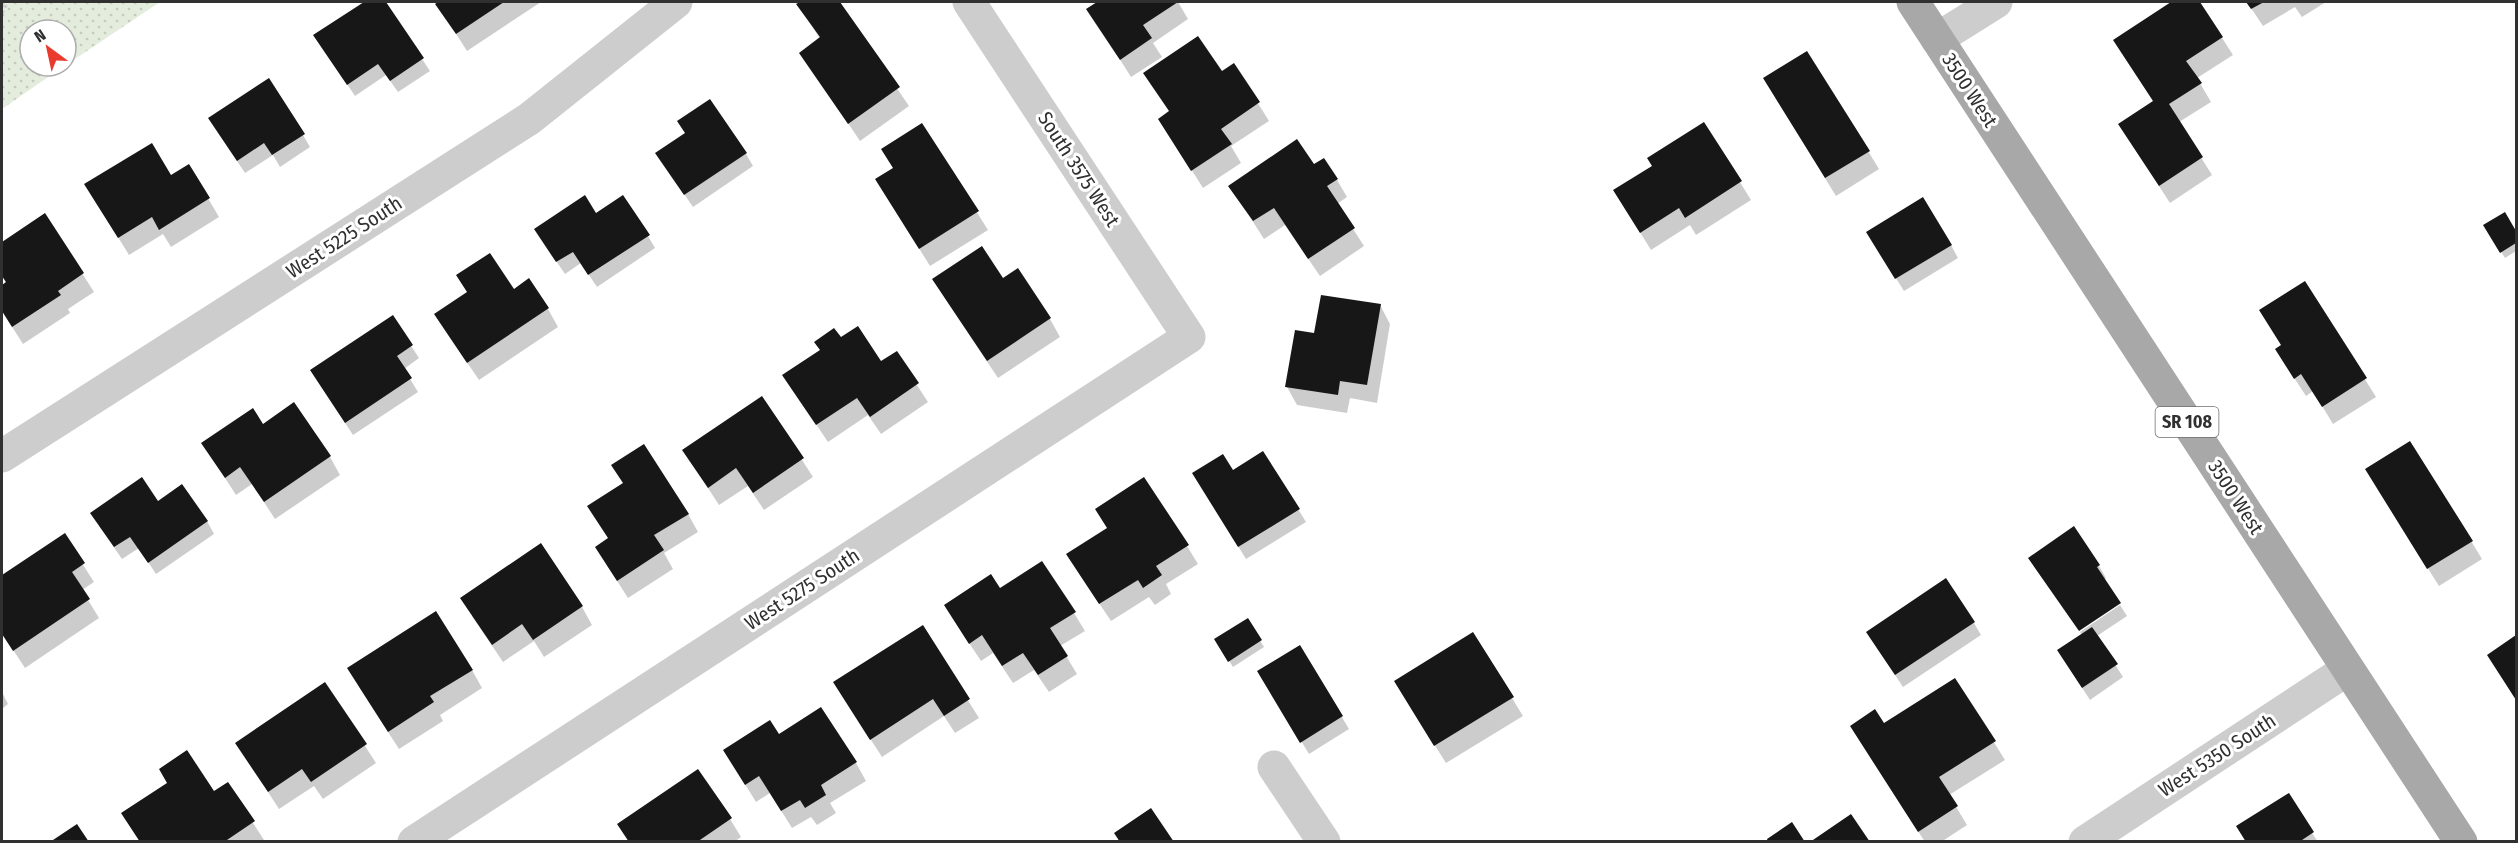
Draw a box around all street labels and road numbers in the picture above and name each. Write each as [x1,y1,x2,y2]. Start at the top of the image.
street label: 3500 West [1937,48,2003,132]
street label: South 3575 West [1033,107,1125,231]
street label: West 5225 South [282,191,406,283]
road number: SR 108 [2156,407,2218,437]
street label: 3500 West [2203,455,2269,539]
street label: West 5275 South [740,543,864,635]
street label: West 5350 South [2154,708,2280,802]

